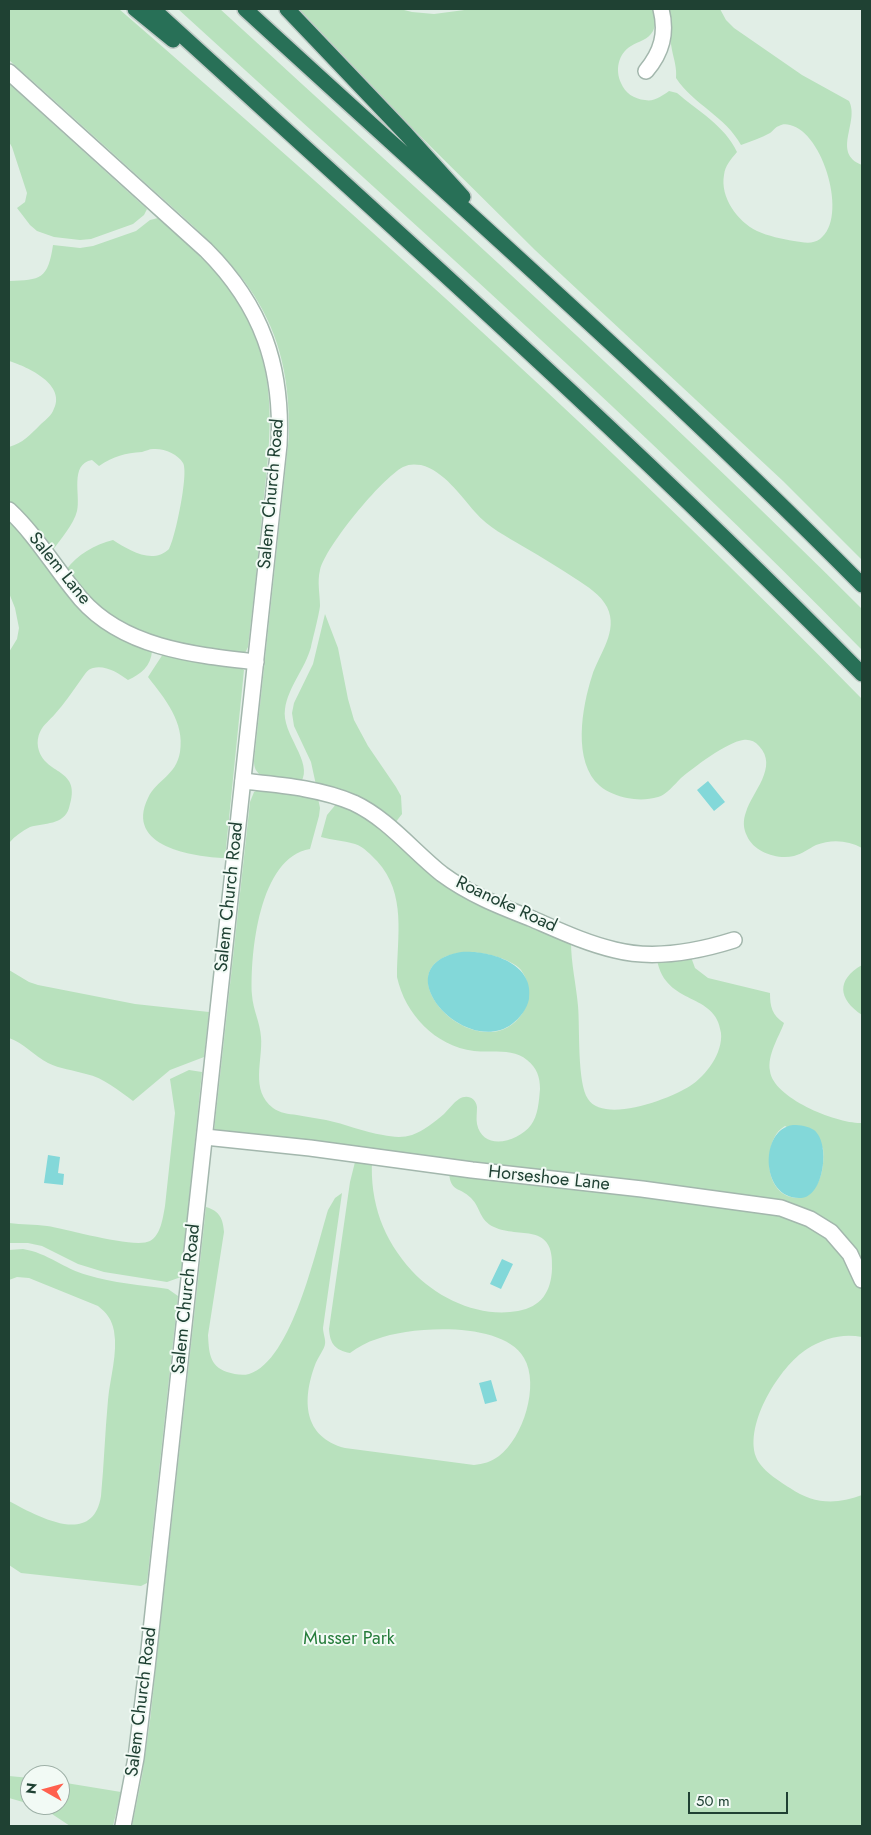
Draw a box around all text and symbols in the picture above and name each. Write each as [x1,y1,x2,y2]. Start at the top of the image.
street label: Salem Church Road [255,418,289,570]
street label: Salem Lane [23,528,95,610]
street label: Salem Church Road [211,821,249,973]
street label: Roanoke Road [452,872,560,938]
street label: Horseshoe Lane [487,1162,611,1196]
street label: Salem Church Road [168,1223,206,1375]
street label: Salem Church Road [122,1626,162,1778]
park label: Musser Park [303,1629,395,1651]
north arrow [20,1765,70,1815]
text: N [21,1782,42,1795]
scale bar [691,1782,791,1814]
text: 50 m [696,1790,730,1812]

